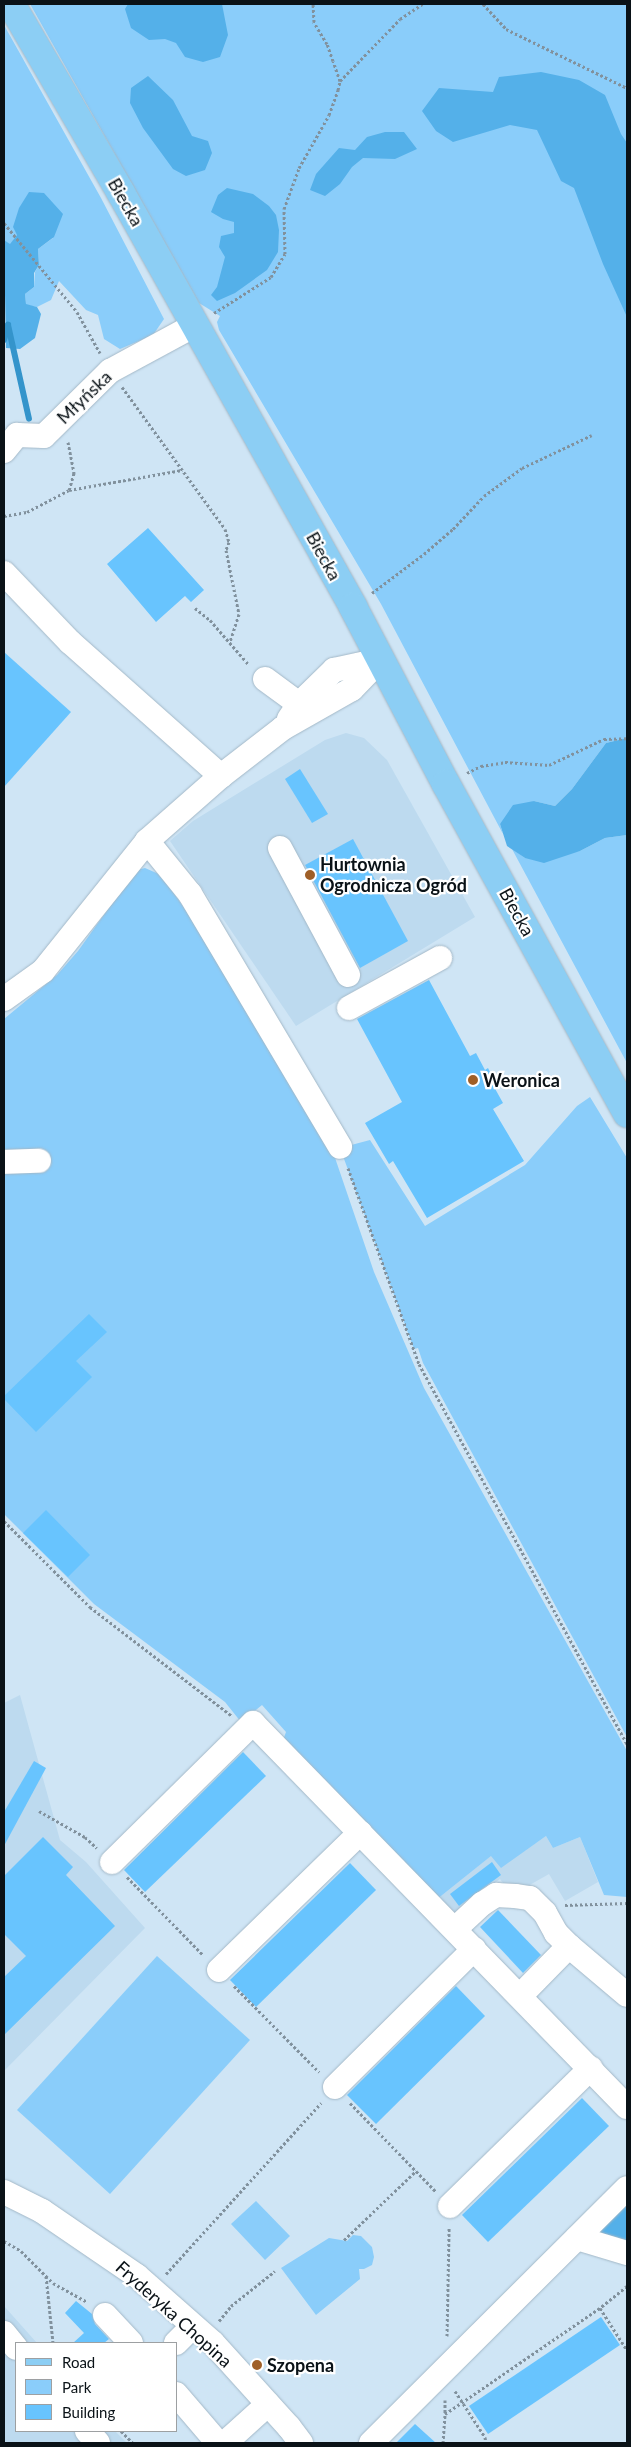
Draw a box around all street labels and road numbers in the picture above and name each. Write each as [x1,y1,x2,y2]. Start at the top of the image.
street label: Biecka [104,174,148,230]
street label: Młyńska [52,366,116,428]
street label: Biecka [302,528,346,584]
street label: Biecka [495,884,539,940]
street label: Fryderyka Chopina [111,2256,237,2372]

